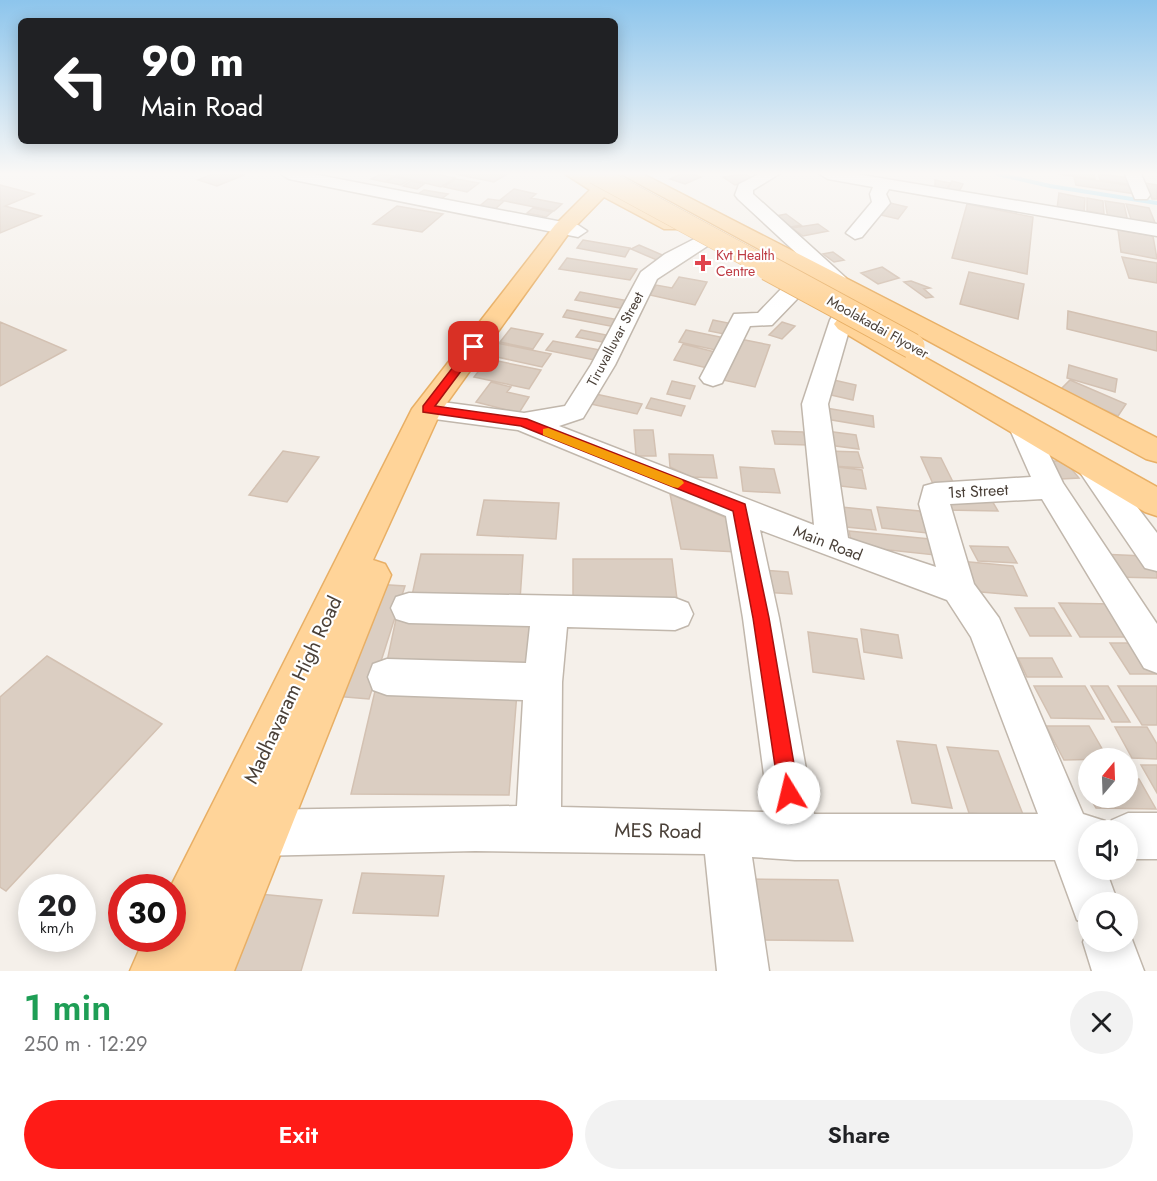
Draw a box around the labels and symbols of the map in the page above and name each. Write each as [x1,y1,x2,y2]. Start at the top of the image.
place label: Kvt Health Centre [716,245,775,281]
marker: Kvt Health Centre [694,254,712,272]
street label: Tiruvalluvar Street [582,288,649,390]
street label: Moolakadai Flyover [823,291,933,363]
pin [448,321,499,372]
street label: 1st Street [947,478,1009,504]
street label: Main Road [790,519,866,567]
street label: Madhavaram High Road [237,591,349,789]
north arrow [1078,748,1138,808]
position arrow [757,761,821,825]
street label: MES Road [614,816,702,846]
speed limit sign: 30 [108,874,186,952]

